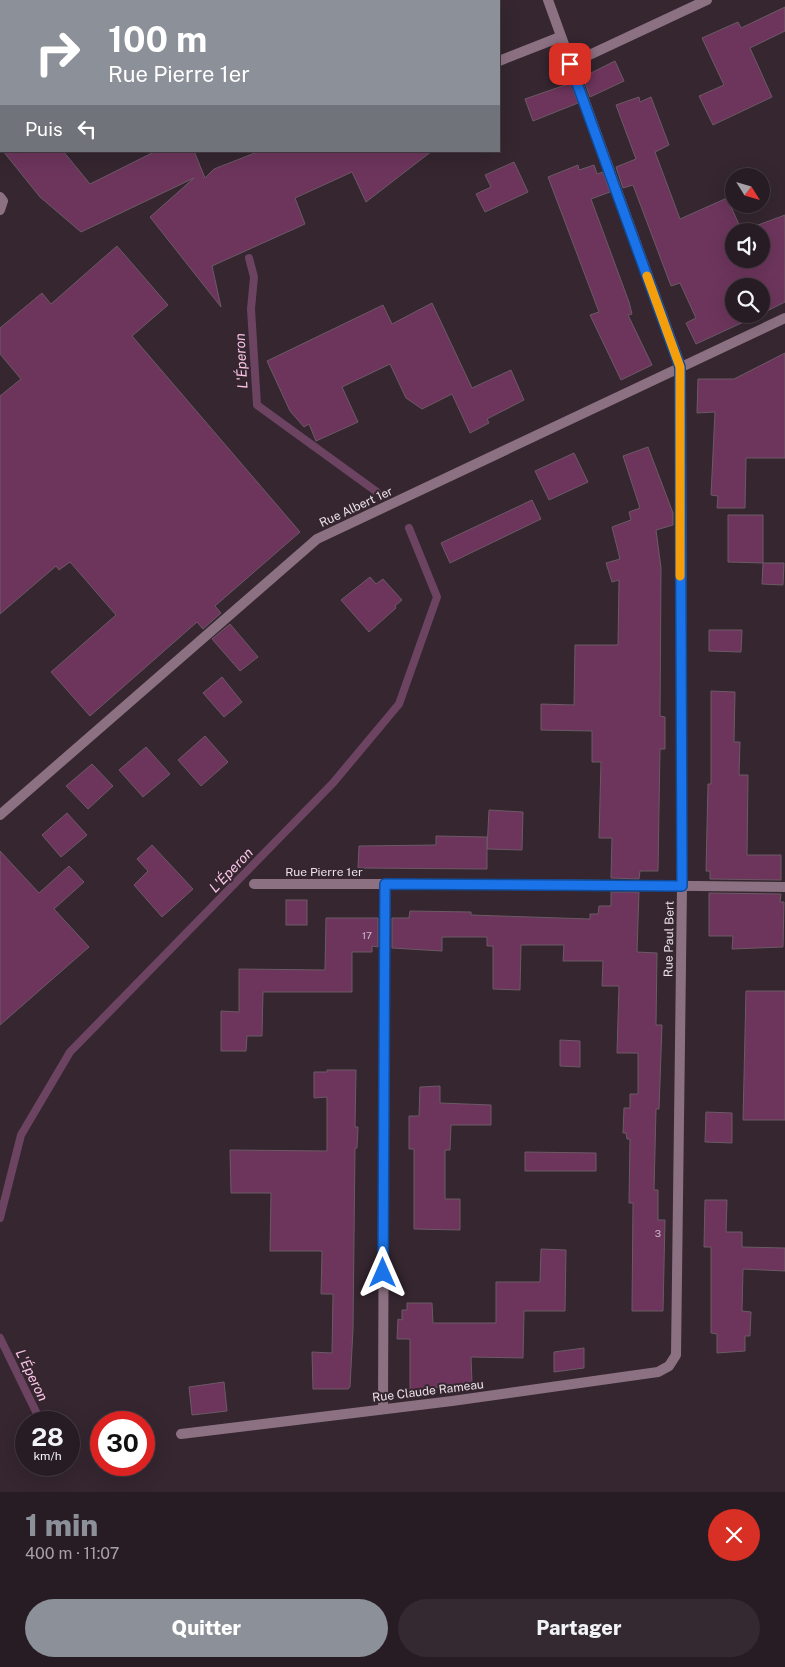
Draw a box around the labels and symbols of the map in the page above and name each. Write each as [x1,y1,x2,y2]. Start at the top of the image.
pin [549,43,591,85]
north arrow [725,168,770,212]
water label: L'Éperon [231,333,250,389]
street label: Rue Albert 1er [317,484,395,530]
water label: L'Éperon [205,844,256,896]
street label: Rue Pierre 1er [285,865,363,879]
street label: Rue Paul Bert [661,900,677,977]
house number: 17 [362,929,372,941]
house number: 3 [655,1227,661,1239]
position arrow [356,1246,408,1298]
water label: L'Éperon [13,1346,52,1404]
street label: Rue Claude Rameau [371,1377,485,1405]
speed limit sign: 30 [90,1411,155,1476]

